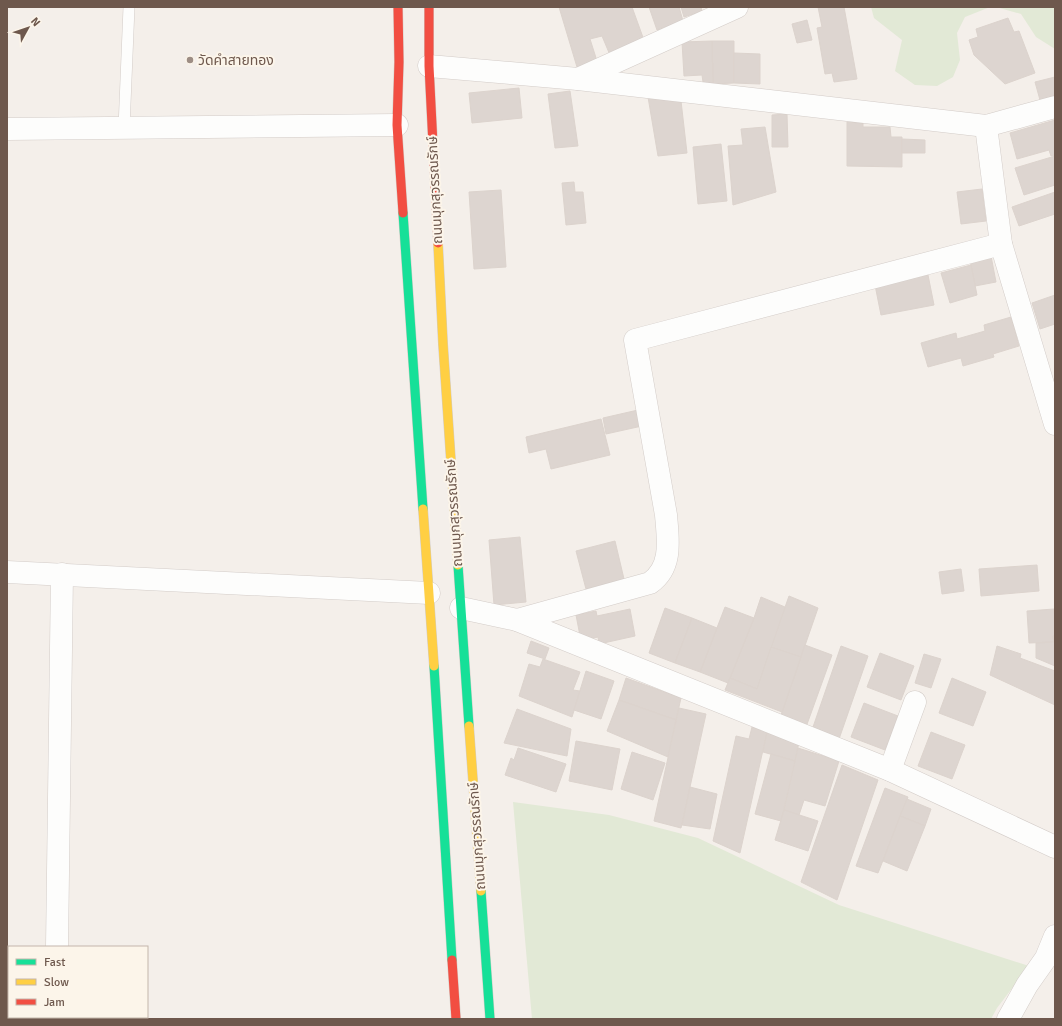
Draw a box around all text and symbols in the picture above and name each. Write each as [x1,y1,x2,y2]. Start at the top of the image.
north arrow [8,8,48,48]
text: N [28,15,43,29]
place label: วัดคำสายทอง [198,52,274,69]
marker: วัดคำสายทอง [185,55,195,65]
street label: ถนนมุกสุวรรณรักษ์ [424,136,446,244]
street label: ถนนมุกสุวรรณรักษ์ [442,458,466,568]
street label: ถนนมุกสุวรรณรักษ์ [465,781,489,891]
legend [8,946,148,1018]
text: Fast [44,955,65,970]
text: Slow [44,975,69,990]
text: Jam [44,995,65,1010]

